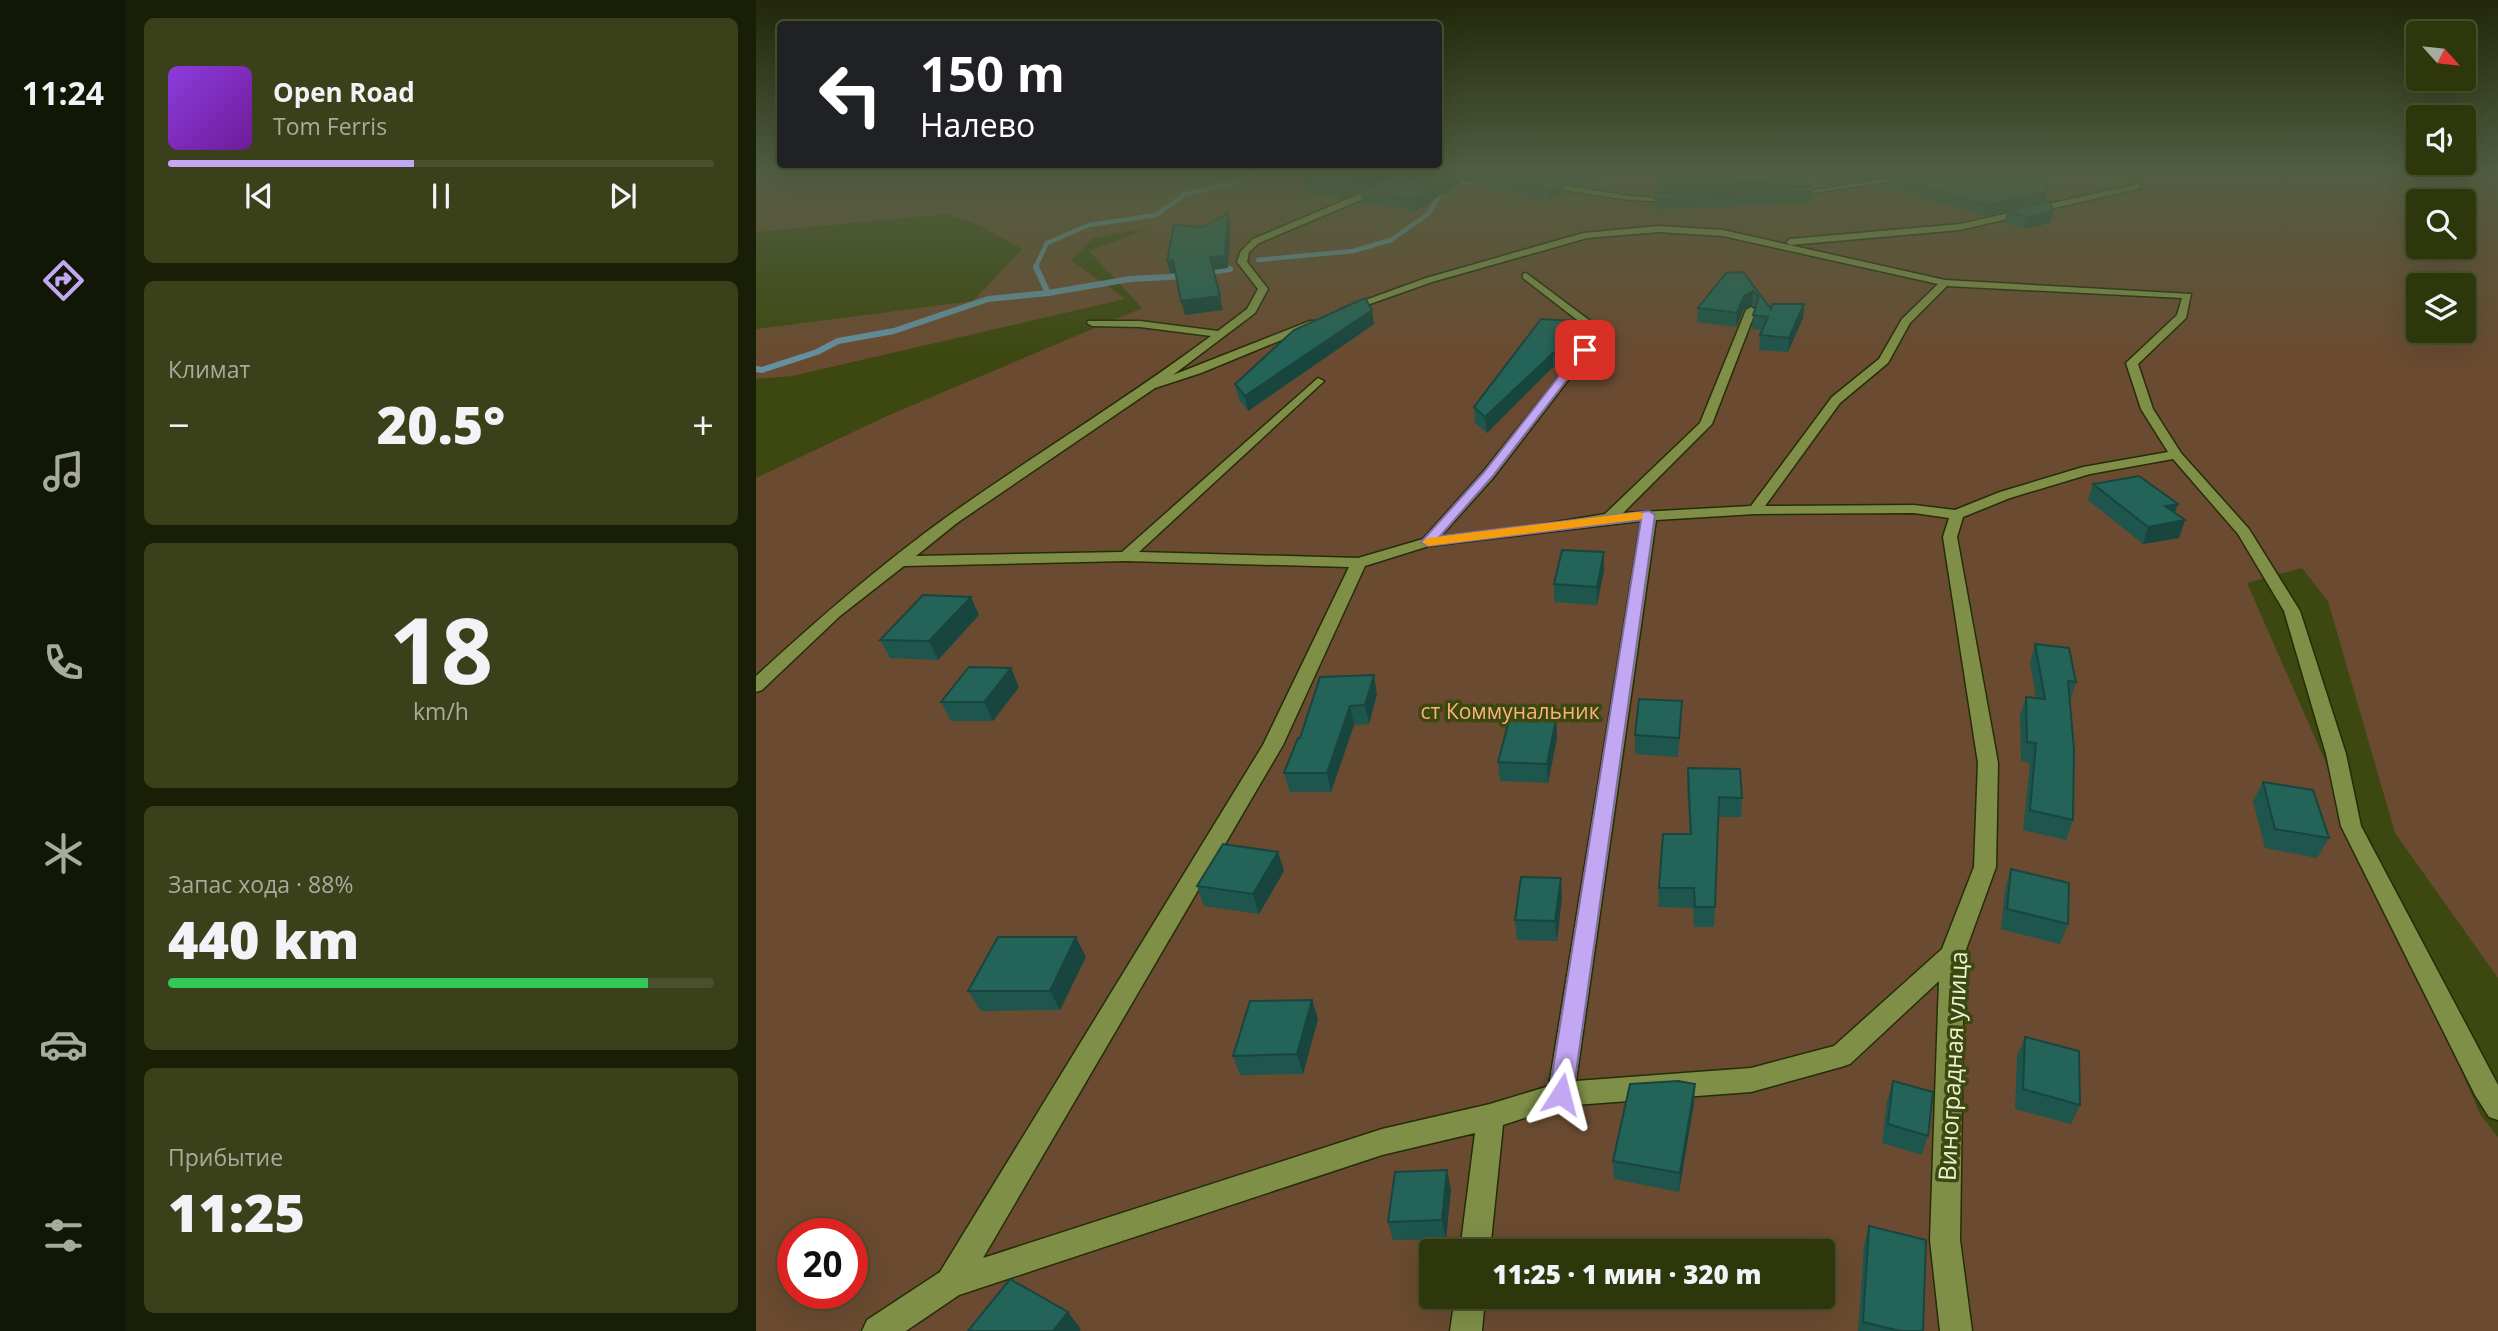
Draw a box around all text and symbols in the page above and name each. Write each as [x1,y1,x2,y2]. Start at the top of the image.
north arrow [2406,21,2476,91]
map controls [2406,21,2476,343]
text: 150 m [920,40,1065,106]
icon: left [805,49,896,140]
text: 11:24 [22,71,104,114]
text: Open Road [273,74,415,110]
text: Налево [920,103,1035,146]
button: sound [2406,105,2476,175]
text: Tom Ferris [273,110,387,142]
icon: previous [240,177,278,215]
icon: pause [422,177,460,215]
icon: next [604,177,642,215]
button: search [2406,189,2476,259]
icon: directions [39,256,88,305]
button: layers [2406,273,2476,343]
pin [1555,320,1615,380]
icon: arrive [1566,331,1604,369]
text: Климат [168,353,250,385]
text: 20.5° [377,388,505,459]
text: − [168,398,190,450]
text: + [692,398,714,450]
icon: music [39,447,88,496]
text: 18 [389,587,493,711]
icon: phone [39,638,88,687]
text: km/h [413,695,469,727]
park label: ст Коммунальник [1420,697,1600,725]
icon: climate [39,829,88,878]
text: Запас хода · 88% [168,868,353,900]
text: 440 km [168,903,359,974]
street label: Виноградная улица [1930,950,1974,1182]
icon: car [39,1020,88,1069]
position arrow [1524,1057,1598,1131]
text: Прибытие [168,1141,283,1173]
text: 11:25 [168,1176,305,1247]
icon: filters [39,1211,88,1260]
speed limit sign: 20 [777,1218,868,1309]
text: 11:25 · 1 мин · 320 m [1492,1256,1762,1292]

